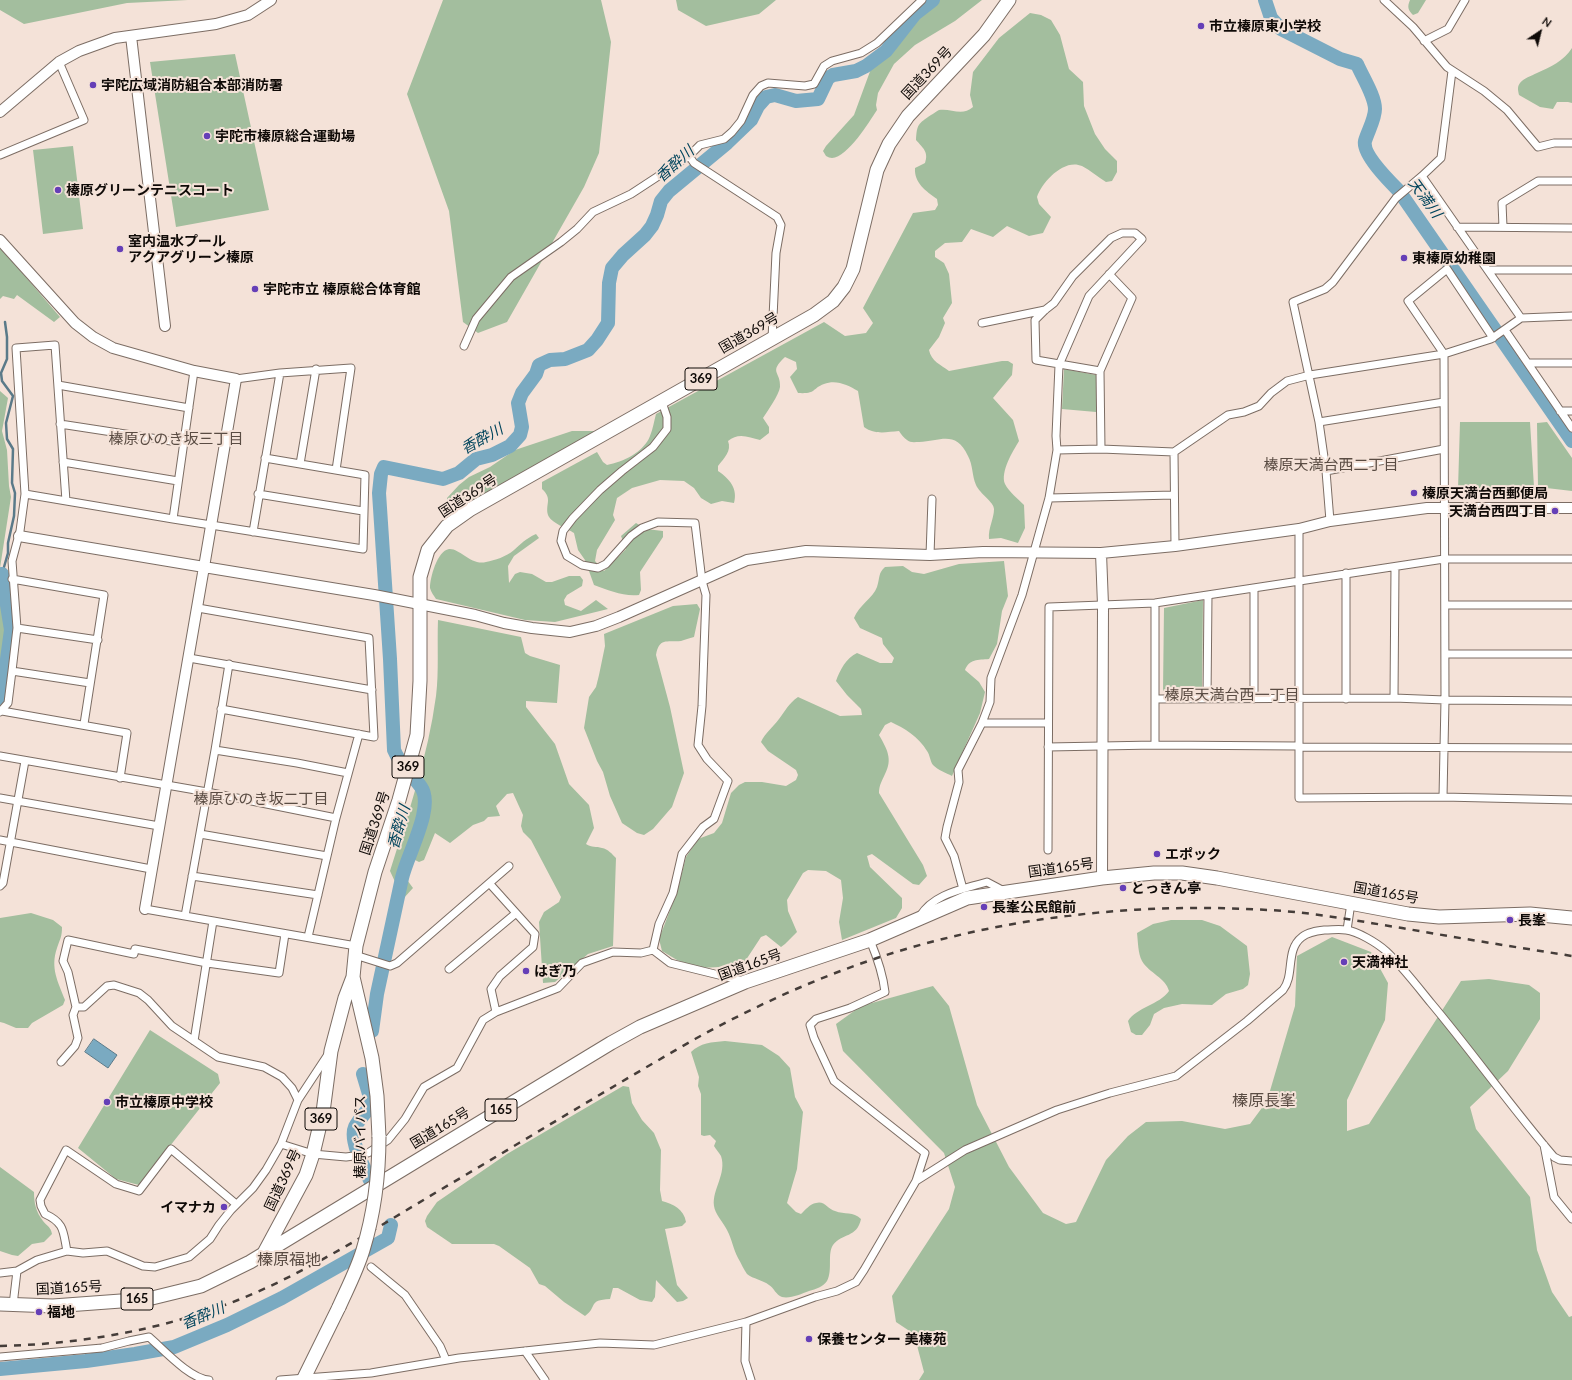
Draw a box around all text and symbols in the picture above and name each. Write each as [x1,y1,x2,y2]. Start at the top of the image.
north arrow [1520,12,1560,52]
text: N [1540,14,1554,30]
place label: 市立榛原東小学校 [1209,18,1321,34]
marker: 市立榛原東小学校 [1196,21,1206,31]
street label: 国道369号 [898,43,956,103]
place label: 宇陀広域消防組合本部消防署 [101,77,283,93]
marker: 宇陀広域消防組合本部消防署 [88,80,98,90]
place label: 宇陀市榛原総合運動場 [215,128,355,144]
marker: 宇陀市榛原総合運動場 [202,131,212,141]
water label: 香酔川 [652,142,698,186]
water label: 天満川 [1404,175,1446,221]
place label: 榛原グリーンテニスコート [66,182,234,198]
marker: 榛原グリーンテニスコート [53,185,63,195]
place label: 室内温水プール アクアグリーン榛原 [128,233,254,266]
marker: 室内温水プール アクアグリーン榛原 [115,244,125,254]
place label: 東榛原幼稚園 [1412,250,1496,266]
marker: 東榛原幼稚園 [1399,253,1409,263]
place label: 宇陀市立 榛原総合体育館 [263,281,420,297]
marker: 宇陀市立 榛原総合体育館 [250,284,260,294]
street label: 国道369号 [716,309,782,357]
road number: 369 [685,368,717,390]
water label: 香酔川 [458,420,506,458]
district label: 榛原ひのき坂三丁目 [109,430,243,448]
district label: 榛原天満台西二丁目 [1264,456,1398,474]
street label: 国道369号 [436,471,500,521]
place label: 榛原天満台西郵便局 [1422,485,1548,501]
marker: 榛原天満台西郵便局 [1409,488,1419,498]
place label: 天満台西四丁目 [1449,503,1547,519]
marker: 天満台西四丁目 [1550,506,1560,516]
district label: 榛原天満台西一丁目 [1165,686,1299,704]
road number: 369 [392,756,424,778]
street label: 国道369号 [357,789,393,857]
district label: 榛原ひのき坂二丁目 [194,790,328,808]
water label: 香酔川 [384,803,414,851]
place label: エポック [1165,846,1221,862]
marker: エポック [1152,849,1162,859]
street label: 国道165号 [1027,855,1095,881]
street label: 国道165号 [1352,879,1420,907]
place label: とっきん亭 [1131,880,1201,896]
marker: とっきん亭 [1118,883,1128,893]
place label: 長峯公民館前 [992,899,1076,915]
marker: 長峯公民館前 [979,902,989,912]
place label: 長峯 [1518,912,1546,928]
marker: 長峯 [1505,915,1515,925]
street label: 国道165号 [716,946,784,984]
place label: 天満神社 [1352,954,1408,970]
marker: 天満神社 [1339,957,1349,967]
place label: はぎ乃 [534,963,576,979]
marker: はぎ乃 [521,966,531,976]
district label: 榛原長峯 [1232,1091,1296,1111]
place label: 市立榛原中学校 [115,1094,213,1110]
street label: 榛原バイパス [352,1095,368,1179]
marker: 市立榛原中学校 [102,1097,112,1107]
road number: 165 [485,1099,517,1121]
street label: 国道165号 [407,1104,473,1152]
road number: 369 [305,1108,337,1130]
street label: 国道369号 [261,1146,305,1214]
place label: イマナカ [160,1199,216,1215]
marker: イマナカ [219,1202,229,1212]
district label: 榛原福地 [257,1250,321,1270]
street label: 国道165号 [35,1278,103,1298]
road number: 165 [121,1288,153,1310]
water label: 香酔川 [179,1299,227,1333]
place label: 福地 [47,1304,75,1320]
marker: 福地 [34,1307,44,1317]
place label: 保養センター 美榛苑 [817,1331,946,1347]
marker: 保養センター 美榛苑 [804,1334,814,1344]

